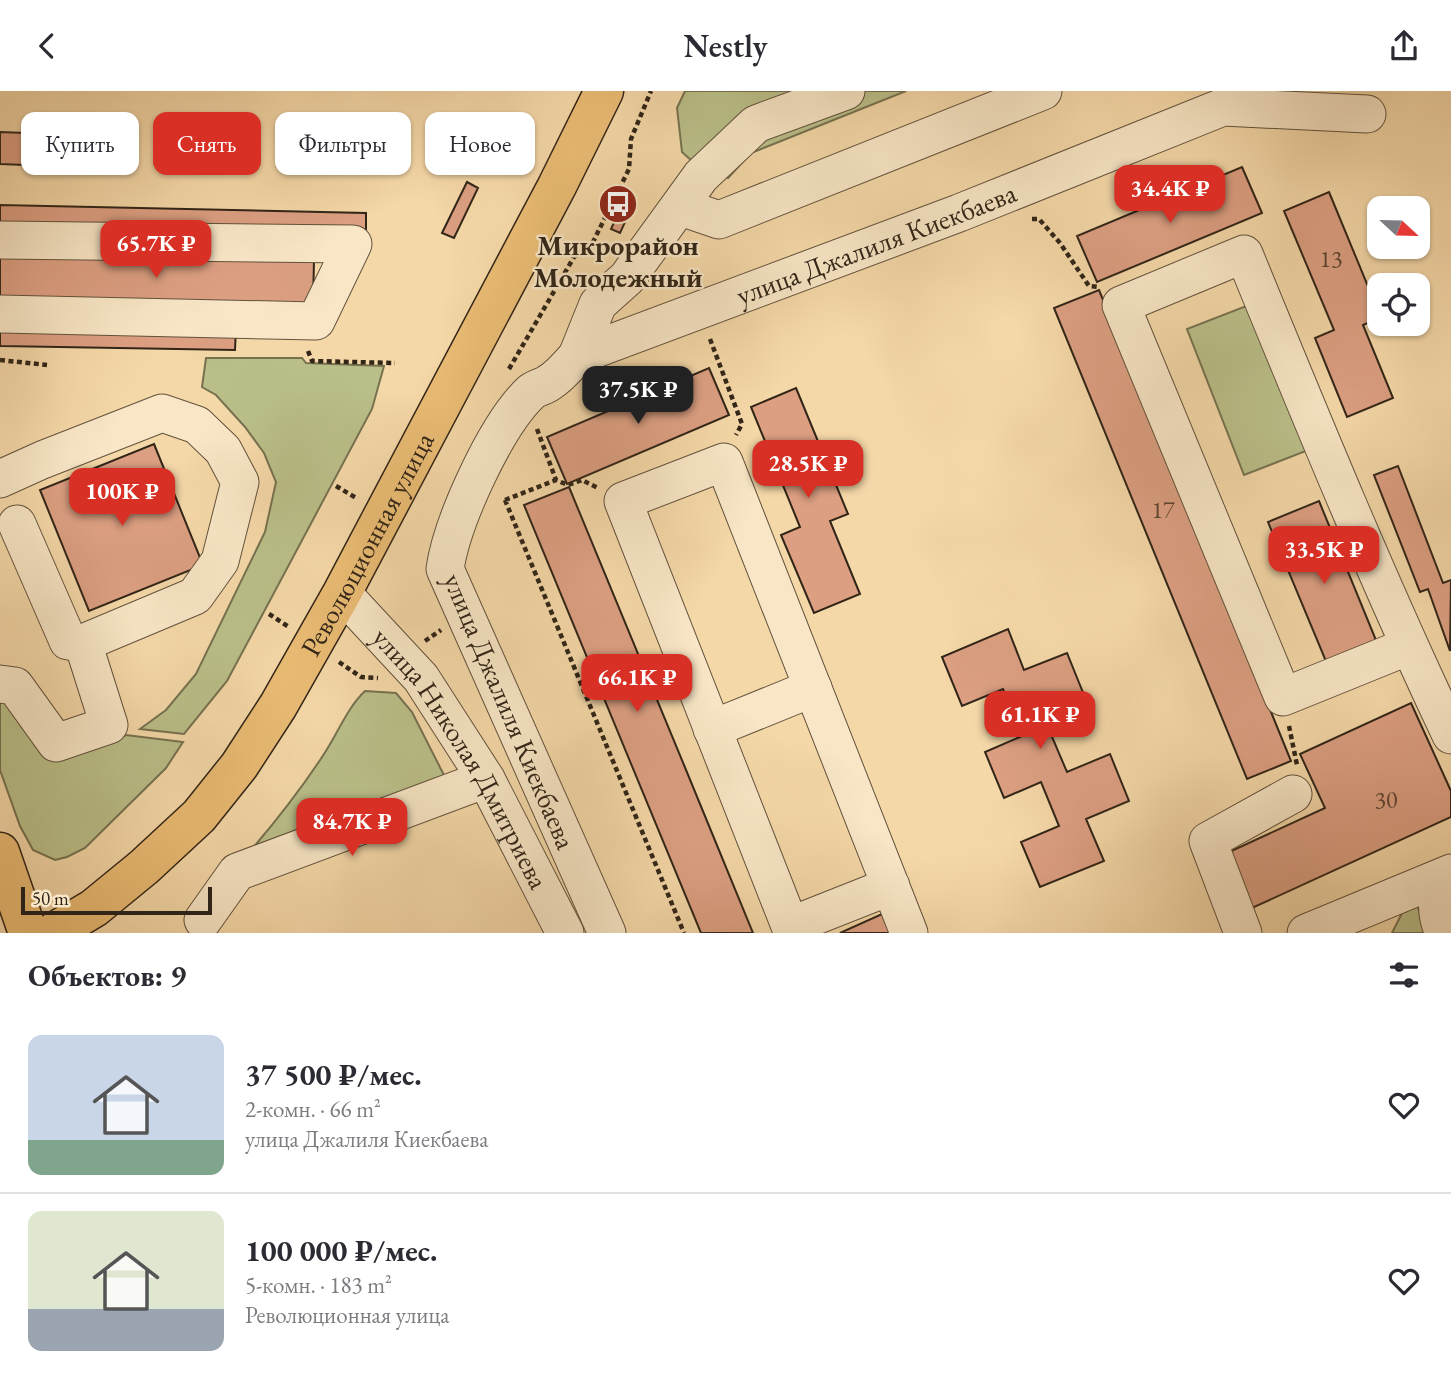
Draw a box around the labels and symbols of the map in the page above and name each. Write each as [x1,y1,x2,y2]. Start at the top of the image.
pin: 34.4K ₽ [1105,165,1235,225]
street label: улица Джалиля Киекбаева [731,174,1022,313]
bus stop icon: Микрорайон Молодежный [597,183,639,225]
north arrow [1367,196,1430,259]
pin: 65.7K ₽ [91,221,221,280]
place label: Микрорайон Молодежный [534,227,702,295]
house number: 13 [1319,243,1343,274]
pin: 37.5K ₽ [573,367,703,426]
street label: Революционная улица [292,425,442,662]
pin: 28.5K ₽ [743,441,873,500]
pin: 100K ₽ [65,469,179,528]
house number: 17 [1151,494,1175,525]
pin: 33.5K ₽ [1259,526,1389,586]
street label: улица Джалиля Киекбаева [436,568,585,855]
street label: улица Николая Дмитриева [365,619,558,896]
pin: 66.1K ₽ [572,655,702,714]
pin: 61.1K ₽ [975,691,1105,751]
house number: 30 [1374,784,1398,815]
pin: 84.7K ₽ [287,799,417,858]
scale bar [21,884,212,916]

